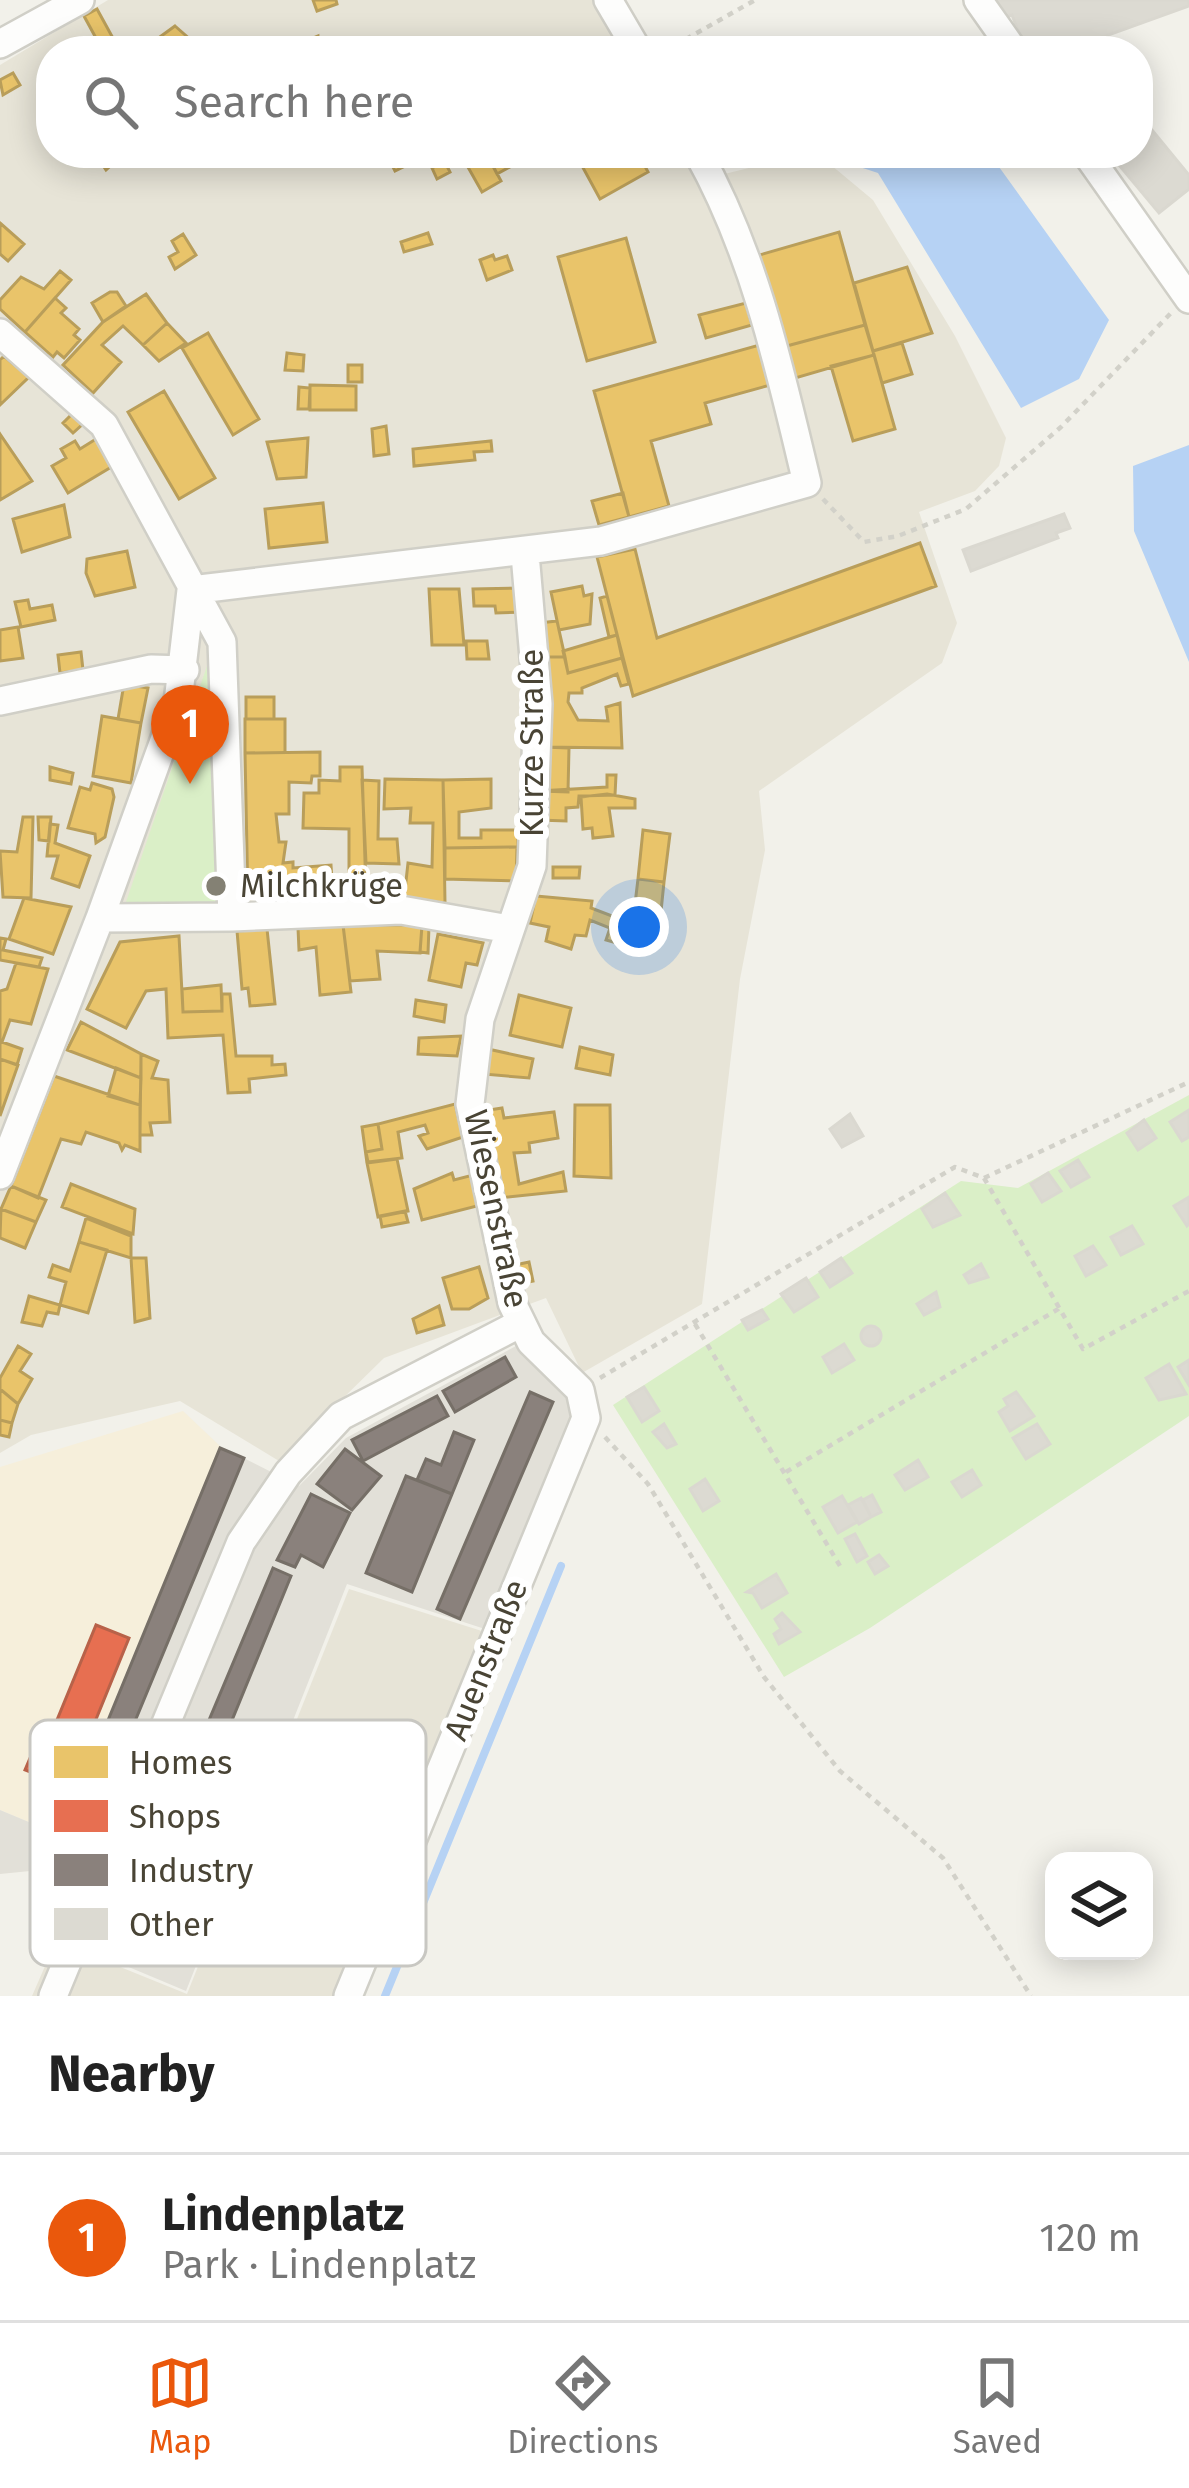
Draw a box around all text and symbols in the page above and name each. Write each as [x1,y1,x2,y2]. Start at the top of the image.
search box [36,36,1153,168]
icon: search [78,69,144,135]
text: Search here [174,75,414,129]
street label: Kurze Straße [512,649,552,837]
pin: 1 [151,685,229,784]
place label: Milchkrüge [240,866,403,906]
marker: Milchkrüge [203,873,229,899]
your location [609,897,669,957]
street label: Wiesenstraße [455,1106,537,1312]
street label: Auenstraße [436,1574,536,1746]
legend [30,1720,426,1966]
text: Homes [129,1743,232,1783]
text: Shops [129,1797,221,1837]
text: Industry [129,1851,253,1891]
map controls [1045,1852,1153,1960]
button: layers [1045,1852,1153,1960]
text: Other [129,1905,214,1945]
text: Nearby [48,2043,214,2105]
text: Lindenplatz [162,2188,404,2242]
text: 1 [78,2215,96,2261]
text: 120 m [1039,2215,1141,2261]
text: Park · Lindenplatz [162,2242,476,2288]
tab: Map [147,2350,213,2462]
tab: Directions [507,2350,659,2462]
tab: Saved [953,2350,1042,2462]

